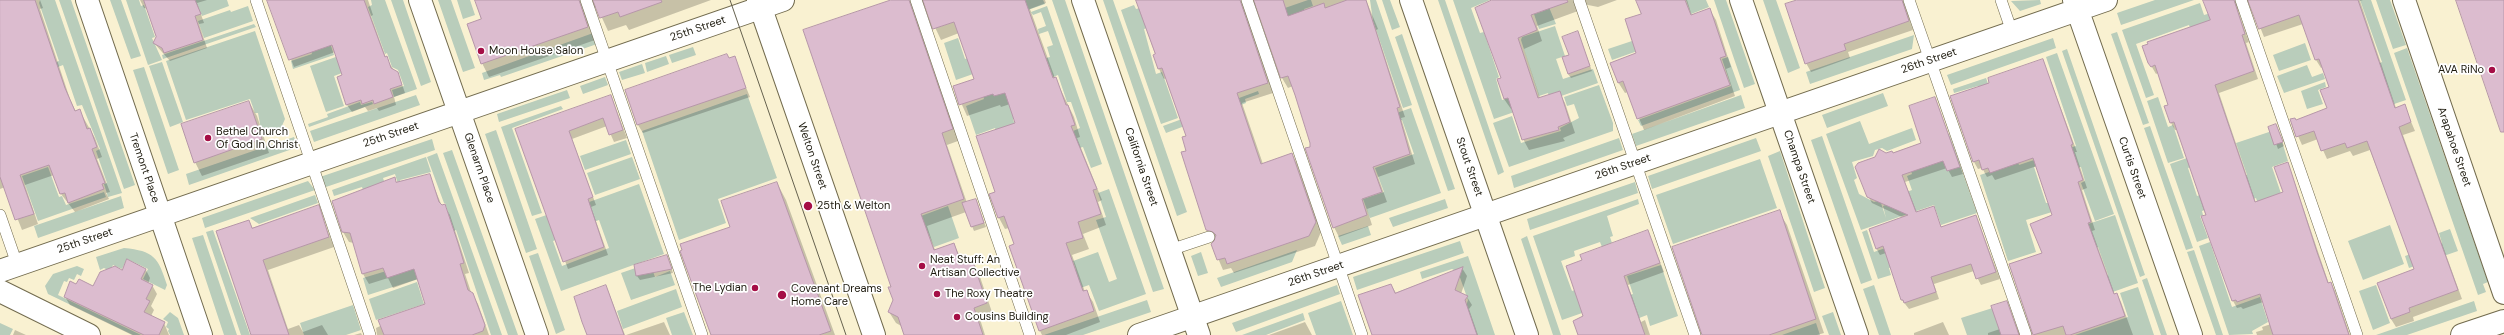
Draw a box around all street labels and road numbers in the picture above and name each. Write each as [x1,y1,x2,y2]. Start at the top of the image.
street label: 25th Street [669,13,727,45]
street label: 26th Street [1899,45,1959,77]
street label: Arapahoe Street [2434,105,2474,189]
street label: 25th Street [362,119,420,151]
street label: Welton Street [794,121,830,191]
street label: California Street [1121,126,1161,208]
street label: Champa Street [1780,128,1818,206]
street label: Tremont Place [126,131,162,205]
street label: Glenarm Place [461,131,497,205]
street label: Curtis Street [2115,135,2149,201]
street label: Stout Street [1453,136,1485,198]
street label: 26th Street [1593,151,1653,183]
street label: 25th Street [56,225,114,257]
street label: 26th Street [1286,258,1346,290]

